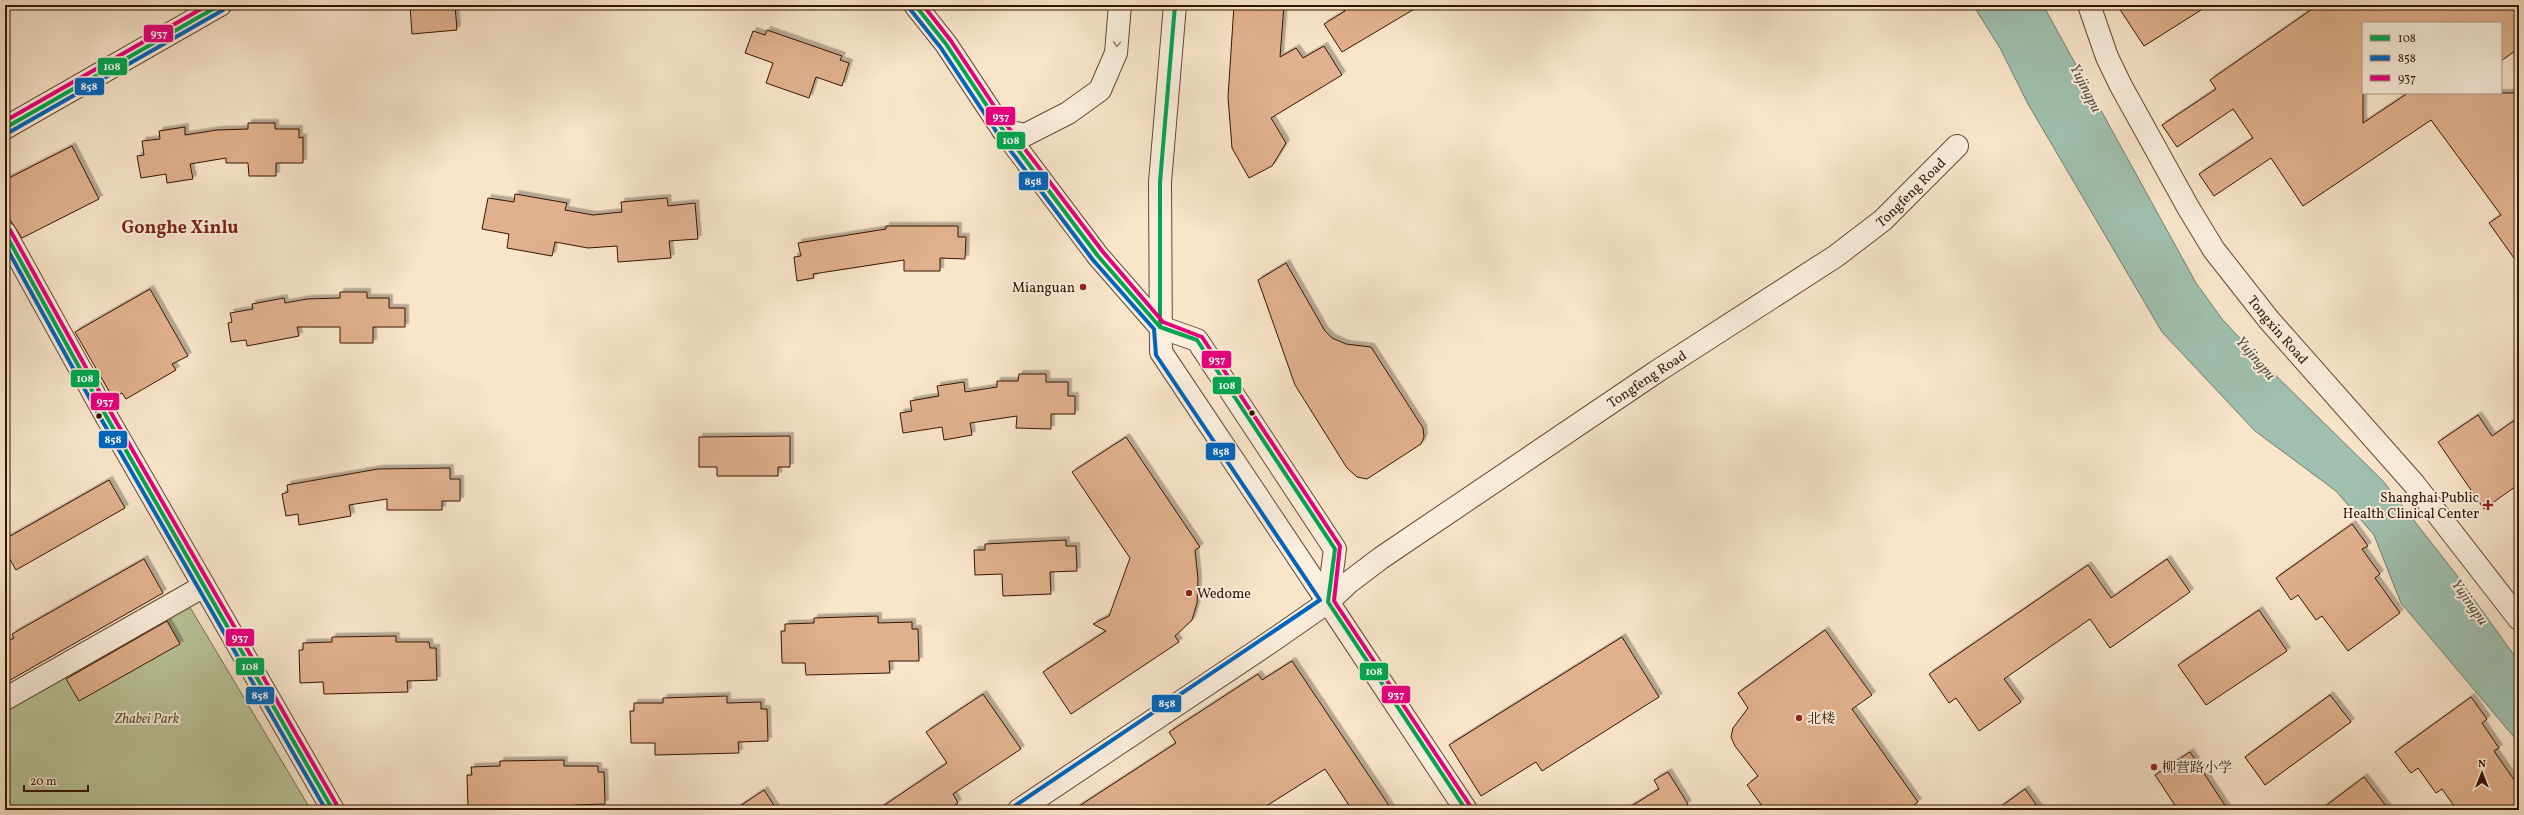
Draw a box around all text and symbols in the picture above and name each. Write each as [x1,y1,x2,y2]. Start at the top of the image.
legend [2362,22,2502,94]
line badge: 937 [143,24,174,43]
text: 937 [151,27,167,42]
text: 108 [2398,31,2416,47]
one-way arrow [1112,41,1121,47]
text: 858 [2398,51,2416,67]
line badge: 108 [97,57,128,76]
text: 108 [103,60,121,75]
water label: Yujingpu [2063,61,2106,117]
text: 937 [2398,71,2416,87]
line badge: 858 [74,77,105,96]
text: 858 [80,80,98,95]
line badge: 937 [985,106,1016,126]
text: 937 [993,110,1009,125]
line badge: 108 [996,131,1026,150]
text: 108 [1002,134,1020,149]
street label: Tongfeng Road [1873,154,1951,233]
line badge: 858 [1018,171,1049,191]
text: 858 [1024,175,1042,190]
district label: Gonghe Xinlu [122,216,239,241]
place label: Mianguan [1012,279,1075,298]
marker: Mianguan [1078,282,1088,292]
street label: Tongxin Road [2242,292,2312,369]
water label: Yujingpu [2230,332,2280,386]
street label: Tongfeng Road [1604,347,1691,413]
line badge: 937 [1201,350,1232,369]
text: 937 [1209,353,1225,368]
line badge: 108 [70,369,100,388]
text: 108 [76,372,94,387]
line badge: 108 [1212,376,1242,395]
text: 108 [1218,379,1236,394]
line badge: 937 [90,392,120,411]
text: 937 [97,395,113,410]
unlabelled marker [1247,408,1257,418]
unlabelled marker [94,411,104,421]
line badge: 858 [98,430,128,449]
text: 858 [104,433,122,448]
line badge: 858 [1205,442,1236,461]
text: 858 [1212,445,1230,460]
place label: Shanghai Public Health Clinical Center [2343,489,2479,524]
marker: Shanghai Public Health Clinical Center [2482,499,2494,511]
water label: Yujingpu [2445,575,2493,631]
place label: Wedome [1197,585,1251,604]
marker: Wedome [1184,588,1194,598]
line badge: 937 [225,628,255,647]
text: 937 [232,631,248,646]
line badge: 108 [235,657,265,676]
text: 108 [241,660,259,675]
line badge: 108 [1359,662,1389,681]
text: 108 [1365,665,1383,680]
line badge: 937 [1381,685,1411,704]
line badge: 858 [245,686,275,705]
text: 937 [1388,688,1404,703]
text: 858 [251,689,269,704]
line badge: 858 [1151,694,1182,713]
text: 858 [1158,697,1176,712]
park label: Zhabei Park [114,710,180,729]
place label: 北楼 [1807,710,1835,729]
marker: 北楼 [1794,713,1804,723]
north arrow [2462,753,2502,793]
text: N [2478,757,2486,772]
place label: 柳营路小学 [2162,759,2232,778]
marker: 柳营路小学 [2149,762,2159,772]
scale bar [24,767,88,793]
text: 20 m [30,774,57,790]

